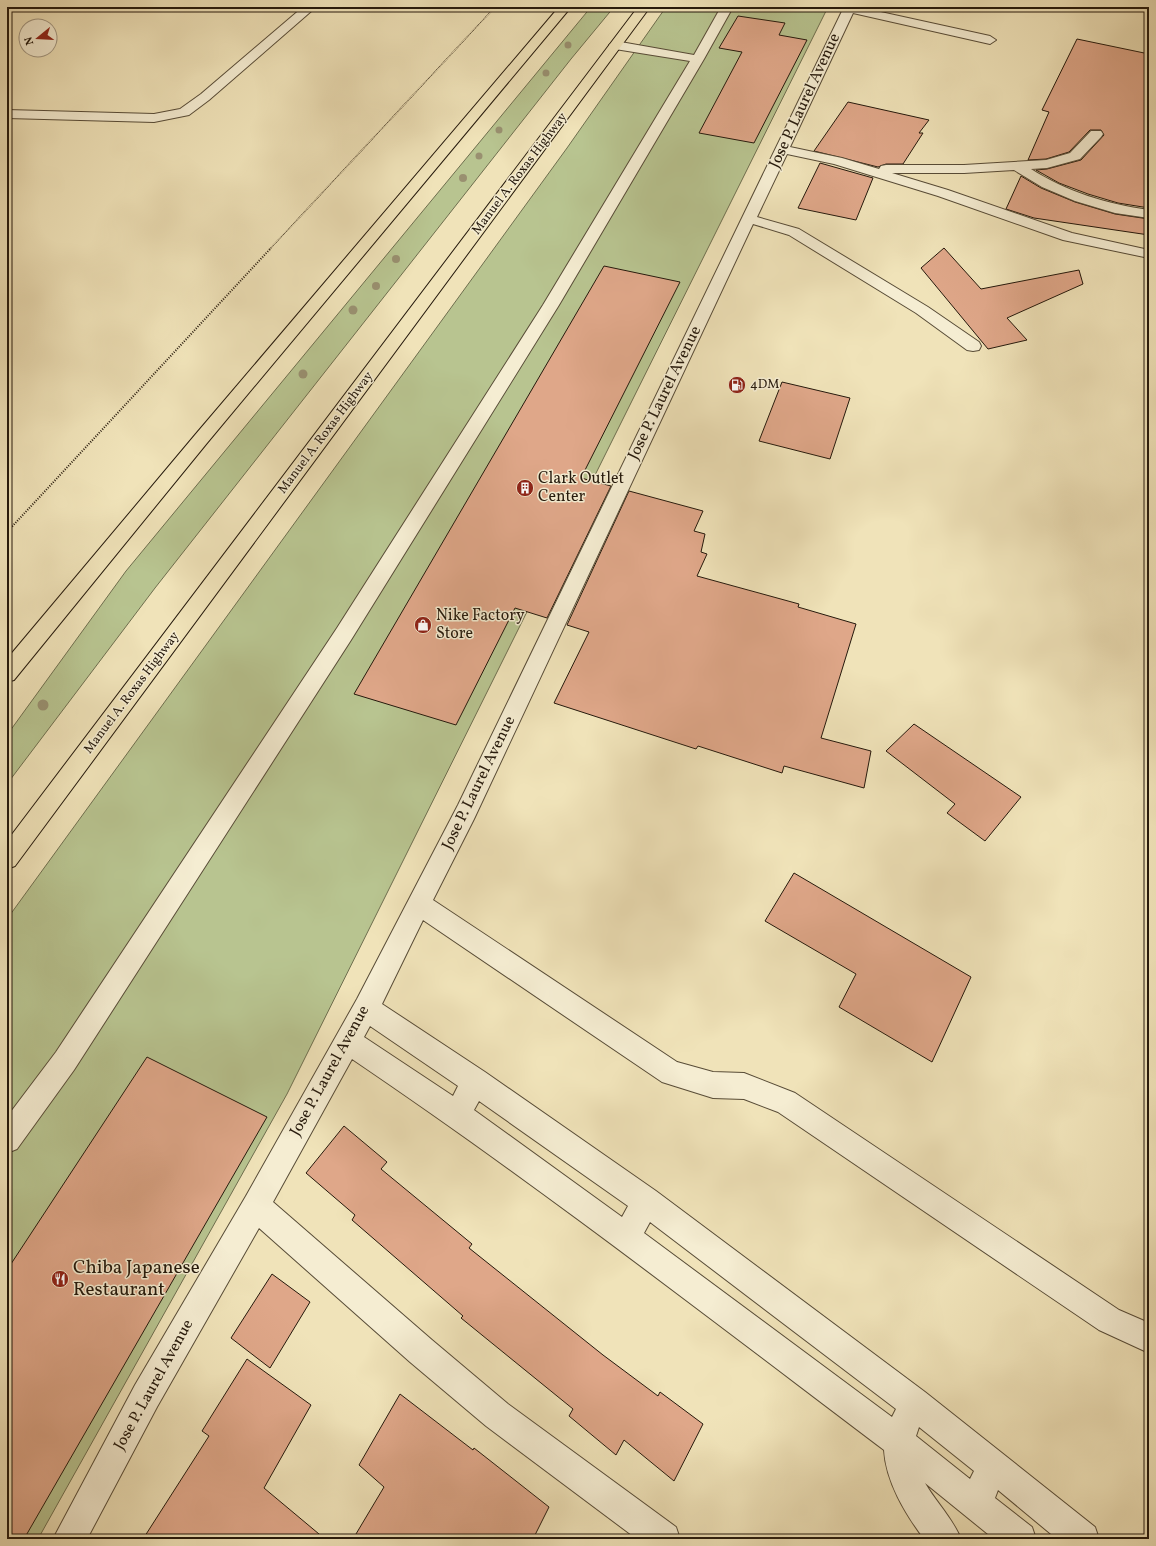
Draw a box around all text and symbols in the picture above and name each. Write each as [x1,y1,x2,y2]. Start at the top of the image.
north arrow [18,18,58,58]
street label: Jose P. Laurel Avenue [764,30,846,172]
text: N [22,35,38,47]
street label: Manuel A. Roxas Highway [468,109,572,239]
street label: Jose P. Laurel Avenue [623,322,707,464]
street label: Manuel A. Roxas Highway [274,368,378,498]
fuel station icon: 4DM [727,375,747,395]
place label: 4DM [750,376,779,394]
place label: Clark Outlet Center [538,468,625,508]
building icon: Clark Outlet Center [515,478,535,498]
place label: Nike Factory Store [436,605,525,645]
shop icon: Nike Factory Store [413,615,433,635]
street label: Manuel A. Roxas Highway [80,628,184,758]
street label: Jose P. Laurel Avenue [437,712,521,854]
street label: Jose P. Laurel Avenue [285,1002,375,1140]
place label: Chiba Japanese Restaurant [73,1255,200,1303]
restaurant icon: Chiba Japanese Restaurant [50,1269,70,1289]
street label: Jose P. Laurel Avenue [109,1316,199,1454]

